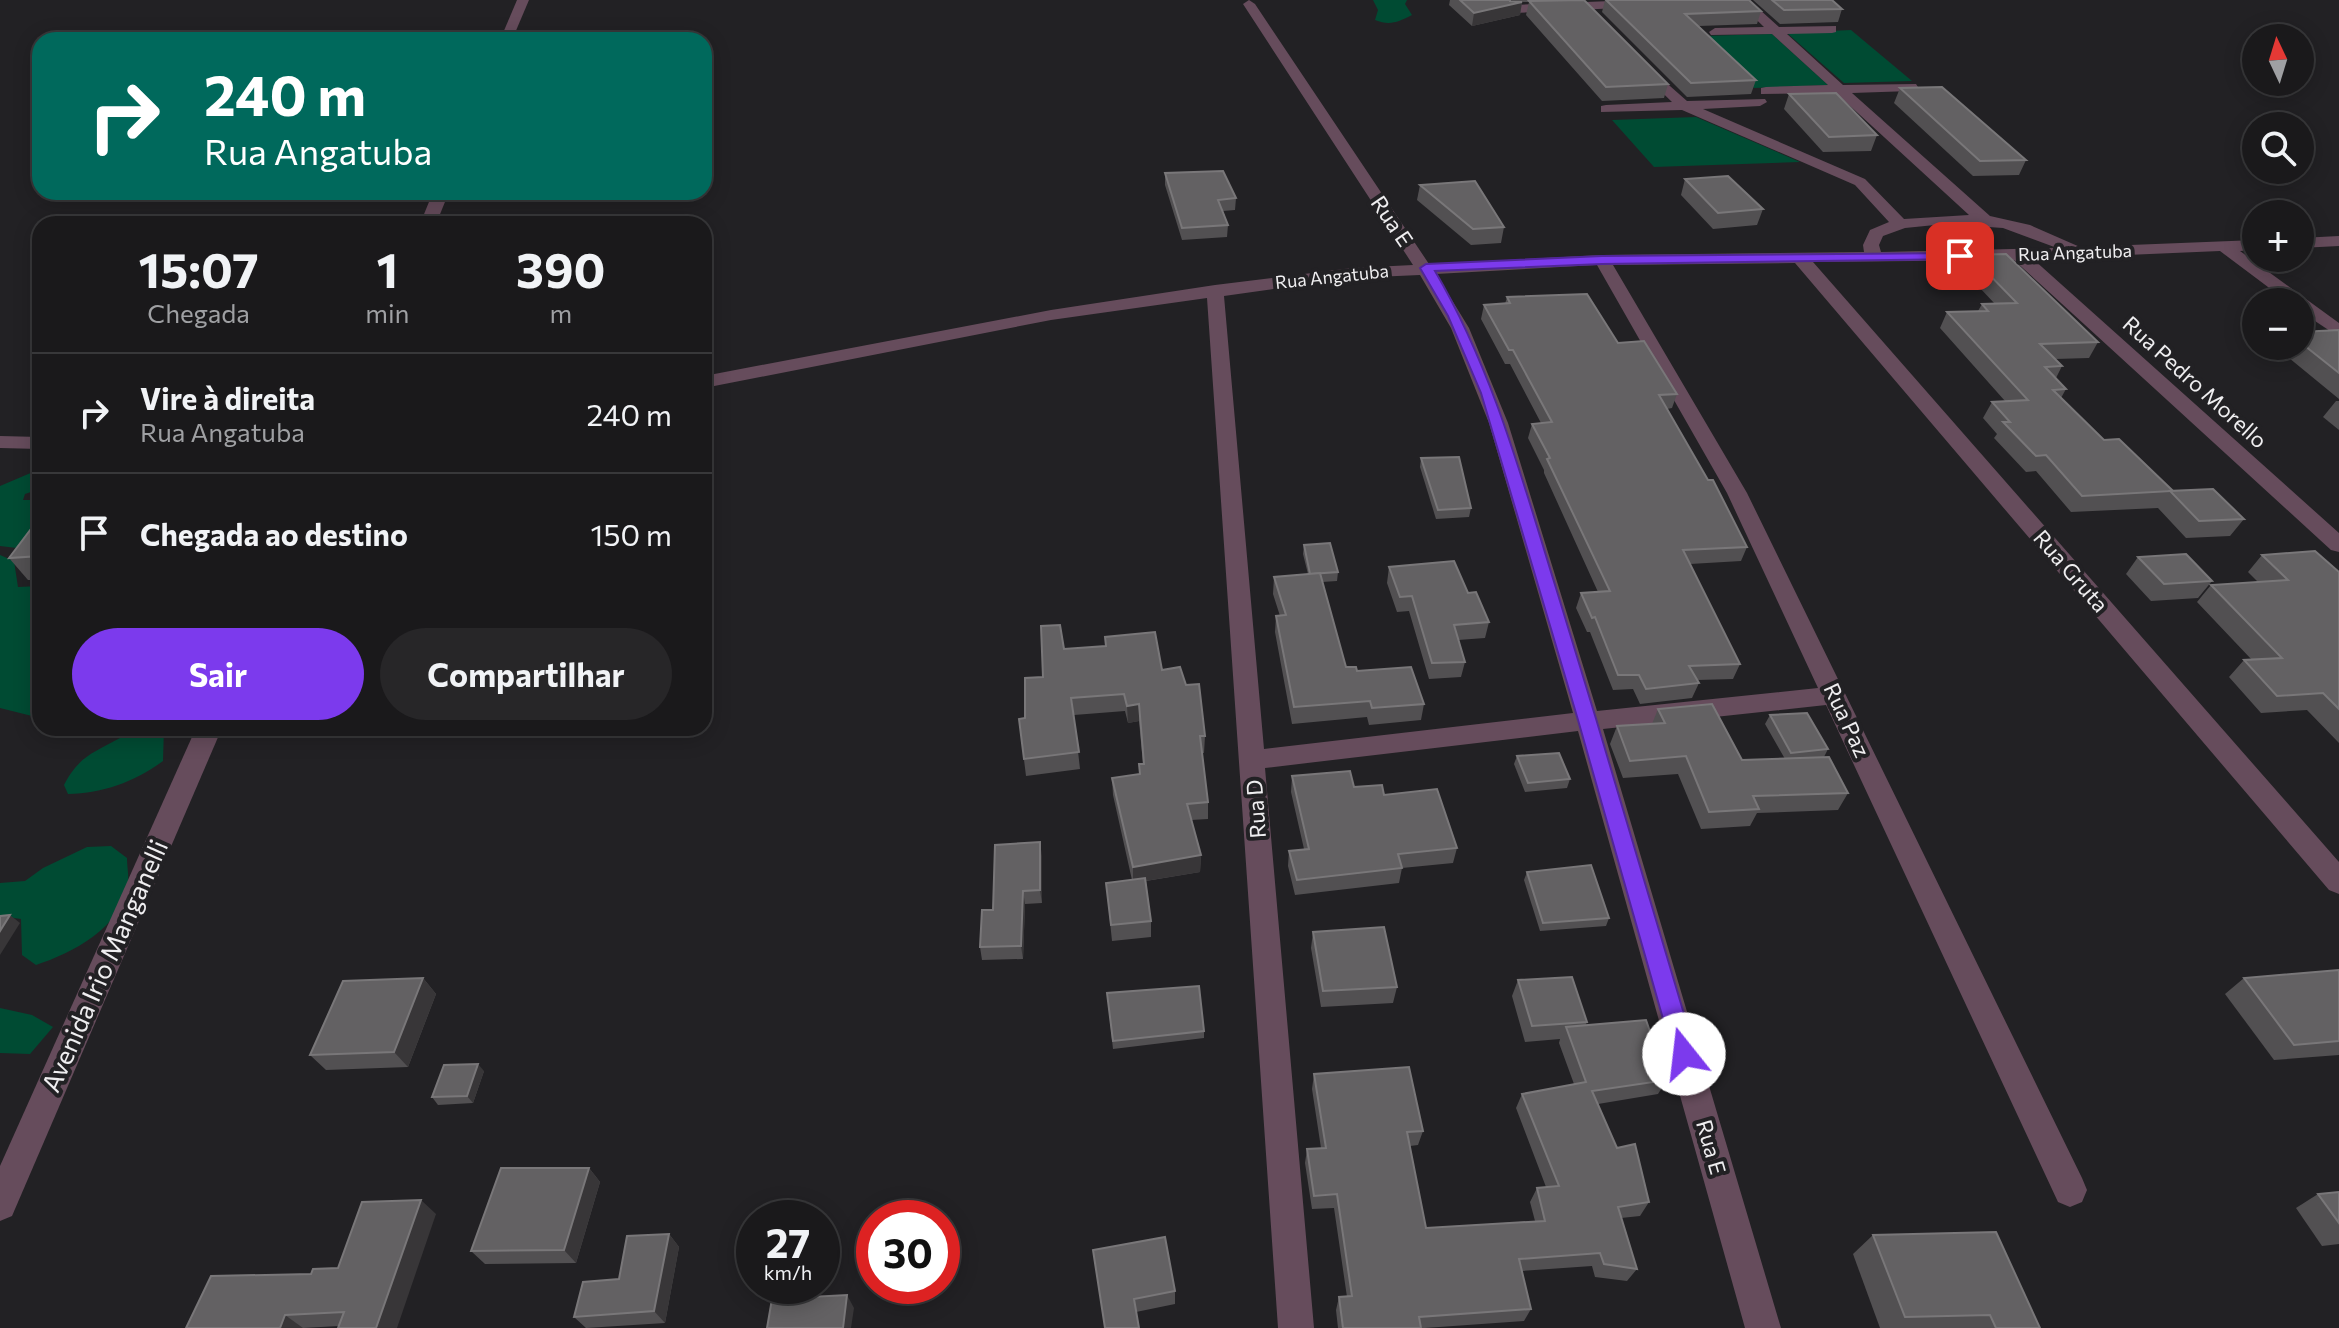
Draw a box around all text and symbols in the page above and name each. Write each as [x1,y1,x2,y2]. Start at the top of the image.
north arrow [2242,24,2314,96]
map controls [2242,24,2314,360]
text: 240 m [204,59,366,128]
icon: right [72,64,176,168]
button: search [2242,112,2314,184]
text: Rua Angatuba [204,128,432,172]
street label: Rua E [1366,190,1419,251]
button: + [2242,200,2314,272]
pin [1926,222,1994,290]
icon: arrive [1938,234,1982,278]
text: 15:07 [139,239,259,298]
text: 1 [377,239,398,298]
text: 390 [516,239,605,298]
street label: Rua Angatuba [2018,239,2132,265]
street label: Rua Angatuba [1274,259,1390,293]
button: − [2242,288,2314,360]
text: Chegada [147,297,250,328]
text: min [365,297,410,328]
text: m [549,297,572,328]
street label: Rua Pedro Morello [2118,310,2273,453]
text: Vire à direita [140,379,315,416]
icon: right [72,391,116,435]
text: 240 m [586,395,672,432]
text: Rua Angatuba [140,416,305,447]
icon: arrive [72,511,116,555]
text: Chegada ao destino [140,515,408,552]
text: 150 m [590,515,672,552]
street label: Rua Gruta [2028,524,2114,617]
button: Sair [72,628,364,720]
button: Compartilhar [380,628,672,720]
street label: Rua Paz [1819,678,1876,761]
street label: Rua D [1240,779,1271,839]
street label: Avenida Irio Manganelli [34,835,173,1096]
position arrow [1642,1012,1726,1096]
street label: Rua E [1691,1116,1732,1177]
speed limit sign: 30 [856,1200,960,1304]
text: 27 [766,1217,810,1266]
text: km/h [764,1260,812,1284]

